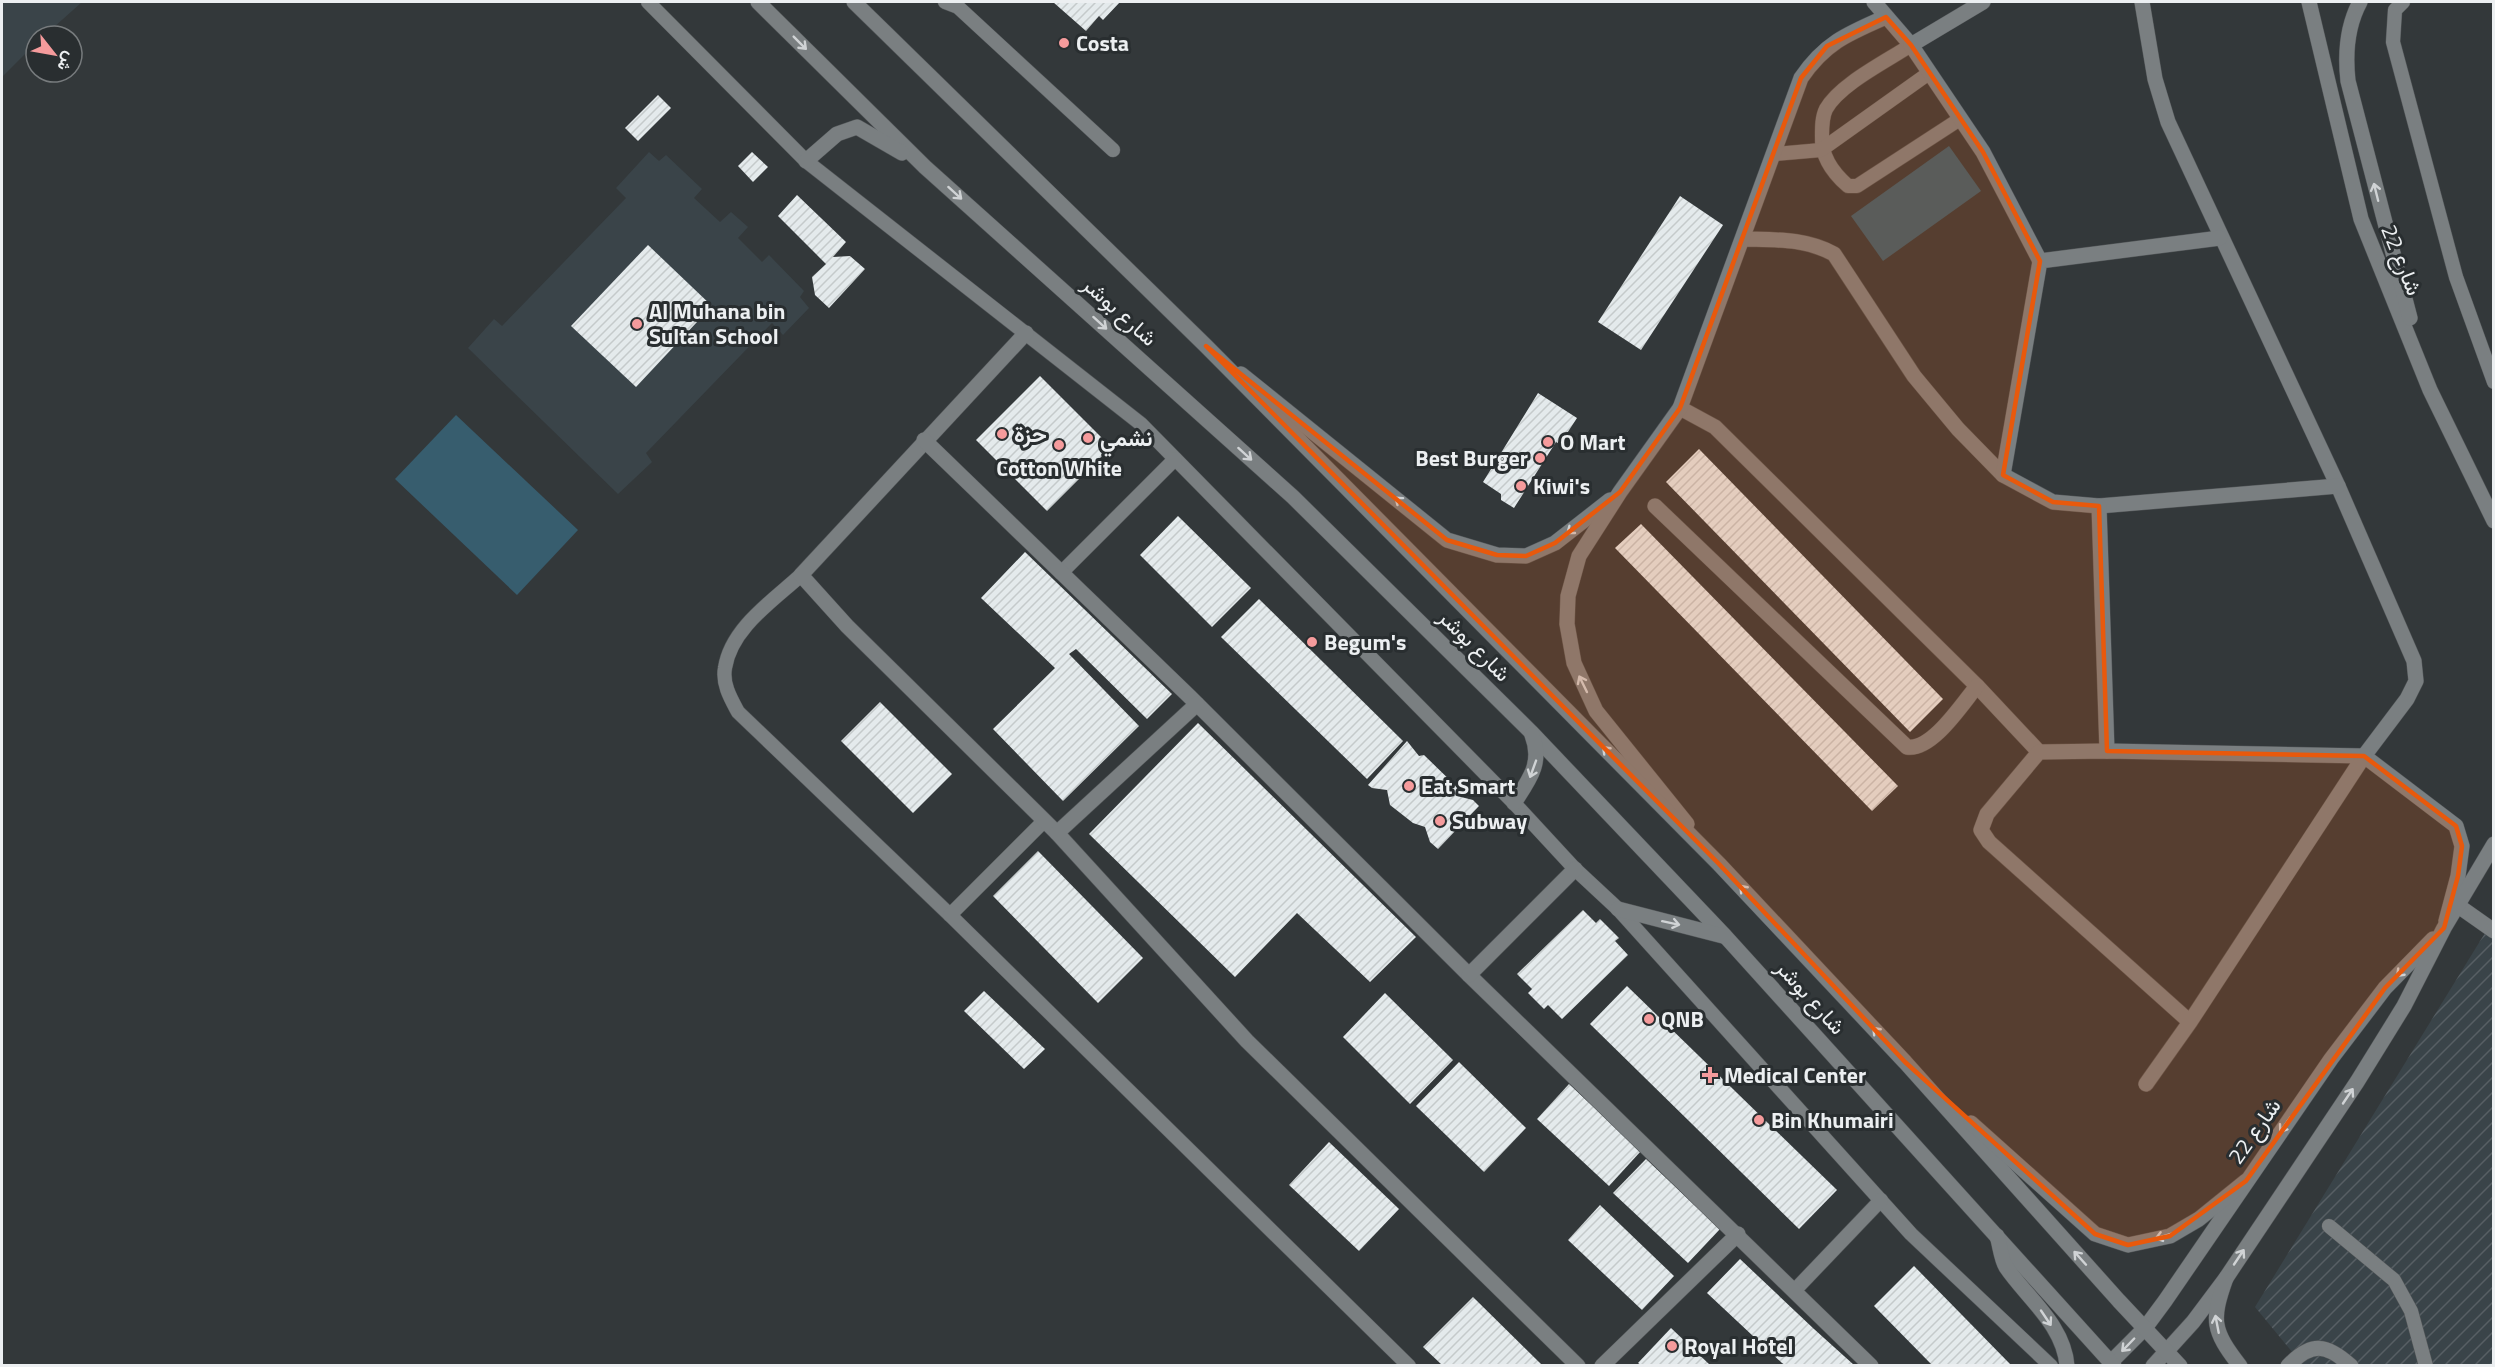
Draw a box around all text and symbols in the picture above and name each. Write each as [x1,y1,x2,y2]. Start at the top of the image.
north arrow [24,24,84,84]
place label: Costa [1076,26,1129,60]
one-way arrow [792,35,807,50]
marker: Costa [1057,36,1071,50]
text: ش [52,47,82,76]
one-way arrow [2369,183,2381,202]
one-way arrow [947,186,962,200]
street label: شارع 22 [2372,219,2432,301]
street label: شارع بوشر [1074,267,1165,354]
place label: Al Muhana bin Sultan School [649,294,786,353]
one-way arrow [1092,316,1107,330]
marker: Al Muhana bin Sultan School [630,317,644,331]
place label: حزة [1014,417,1047,451]
place label: نشمي [1100,421,1152,457]
place label: O Mart [1560,425,1626,459]
marker: حزة [995,427,1009,441]
marker: نشمي [1081,431,1095,445]
marker: O Mart [1541,435,1555,449]
marker: Cotton White [1052,438,1066,452]
place label: Best Burger [1415,441,1528,475]
one-way arrow [1237,447,1252,461]
place label: Cotton White [996,451,1122,485]
marker: Best Burger [1533,451,1547,465]
place label: Kiwi's [1533,469,1590,503]
marker: Kiwi's [1514,479,1528,493]
one-way arrow [1394,497,1410,510]
one-way arrow [1566,522,1582,535]
street label: شارع بوشر [1430,600,1519,689]
place label: Begum's [1324,625,1406,659]
marker: Begum's [1305,635,1319,649]
one-way arrow [1577,675,1589,693]
one-way arrow [1602,746,1617,761]
one-way arrow [1527,759,1538,778]
place label: Eat Smart [1421,769,1515,803]
marker: Eat Smart [1402,779,1416,793]
place label: Subway [1452,804,1527,838]
marker: Subway [1433,814,1447,828]
one-way arrow [1738,885,1753,900]
one-way arrow [1661,918,1681,929]
street label: شارع بوشر [1767,951,1854,1042]
one-way arrow [2395,962,2410,977]
place label: QNB [1661,1002,1704,1036]
marker: QNB [1642,1012,1656,1026]
one-way arrow [1872,1027,1887,1042]
place label: Medical Center [1724,1058,1866,1092]
marker: Medical Center [1701,1066,1719,1084]
one-way arrow [2342,1088,2354,1104]
street label: شارع 22 [2219,1091,2289,1171]
place label: Bin Khumairi [1771,1103,1894,1137]
marker: Bin Khumairi [1752,1113,1766,1127]
one-way arrow [2279,1117,2291,1133]
one-way arrow [2155,1231,2174,1242]
one-way arrow [2073,1250,2087,1265]
one-way arrow [2233,1250,2245,1266]
one-way arrow [2040,1309,2052,1325]
one-way arrow [2211,1315,2222,1334]
place label: Royal Hotel [1684,1329,1793,1363]
one-way arrow [2121,1337,2135,1352]
marker: Royal Hotel [1665,1339,1679,1353]

